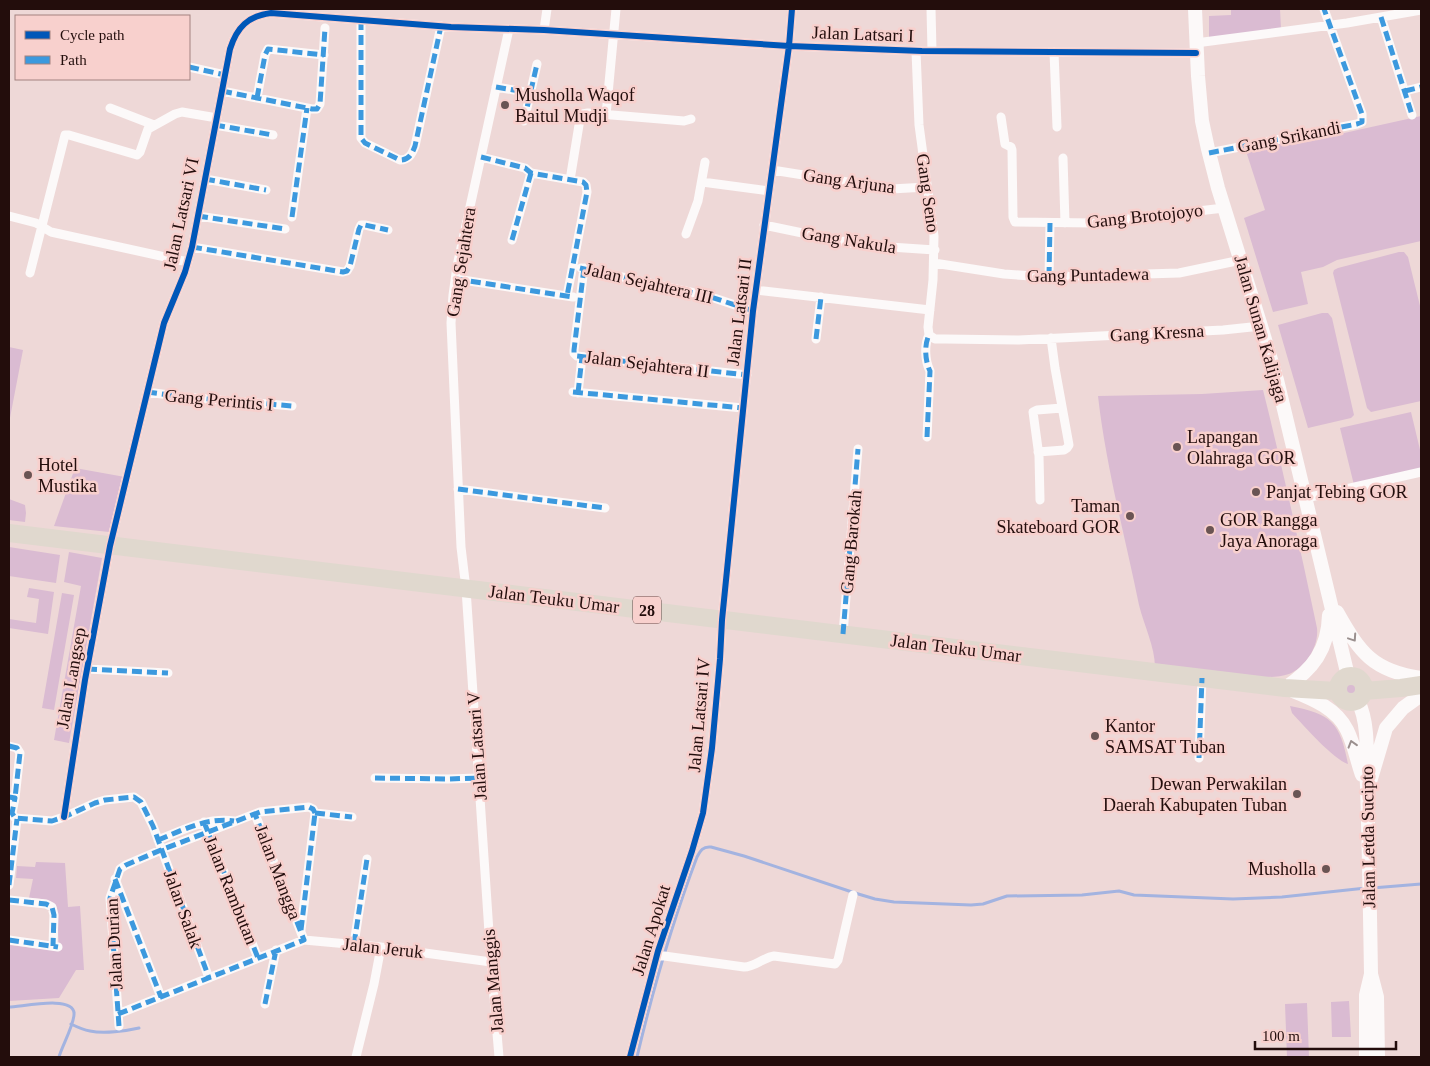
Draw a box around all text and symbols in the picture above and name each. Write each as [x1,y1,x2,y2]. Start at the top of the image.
legend [15,15,190,80]
street label: Jalan Latsari I [812,22,914,46]
text: Cycle path [60,27,125,43]
text: Path [60,52,87,68]
place label: Musholla Waqof Baitul Mudji [515,85,635,126]
marker: Musholla Waqof Baitul Mudji [499,99,511,111]
street label: Gang Srikandi [1236,117,1342,157]
street label: Gang Seno [913,152,943,234]
street label: Jalan Latsari VI [159,156,203,272]
street label: Gang Arjuna [802,165,896,197]
street label: Gang Brotojoyo [1086,200,1204,232]
street label: Gang Sejahtera [442,206,480,318]
street label: Gang Nakula [800,223,898,257]
street label: Jalan Sunan Kalijaga [1230,253,1292,405]
street label: Jalan Latsari II [722,257,756,367]
street label: Jalan Sejahtera III [583,259,715,307]
street label: Gang Puntadewa [1027,264,1149,286]
street label: Gang Kresna [1109,321,1205,345]
street label: Jalan Sejahtera II [584,346,710,382]
street label: Gang Perintis I [164,385,274,415]
place label: Lapangan Olahraga GOR [1187,427,1295,468]
marker: Lapangan Olahraga GOR [1171,441,1183,453]
place label: Hotel Mustika [38,455,97,496]
marker: Hotel Mustika [22,469,34,481]
place label: Panjat Tebing GOR [1266,482,1407,502]
marker: Panjat Tebing GOR [1250,486,1262,498]
street label: Gang Barokah [836,489,866,595]
place label: Taman Skateboard GOR [997,496,1120,537]
marker: Taman Skateboard GOR [1124,510,1136,522]
place label: GOR Rangga Jaya Anoraga [1220,510,1318,551]
marker: GOR Rangga Jaya Anoraga [1204,524,1216,536]
street label: Jalan Teuku Umar [488,581,620,617]
road number: 28 [633,596,661,624]
street label: Jalan Langsep [52,626,90,730]
street label: Jalan Teuku Umar [890,630,1022,666]
one-way arrow [1347,632,1356,642]
street label: Jalan Latsari IV [684,657,714,773]
street label: Jalan Latsari V [463,691,491,801]
place label: Kantor SAMSAT Tuban [1105,716,1225,757]
marker: Kantor SAMSAT Tuban [1089,730,1101,742]
one-way arrow [1347,740,1357,748]
street label: Jalan Letda Sucipto [1357,766,1379,908]
place label: Dewan Perwakilan Daerah Kabupaten Tuban [1103,774,1287,815]
marker: Dewan Perwakilan Daerah Kabupaten Tuban [1291,788,1303,800]
street label: Jalan Mangga [251,822,305,922]
street label: Jalan Rambutan [200,833,262,947]
place label: Musholla [1248,859,1316,879]
marker: Musholla [1320,863,1332,875]
street label: Jalan Salak [160,867,206,951]
street label: Jalan Apokat [628,882,674,978]
street label: Jalan Durian [102,898,126,990]
street label: Jalan Manggis [478,928,508,1034]
street label: Jalan Jeruk [342,934,424,962]
scale bar [1255,1018,1396,1050]
text: 100 m [1262,1028,1300,1044]

